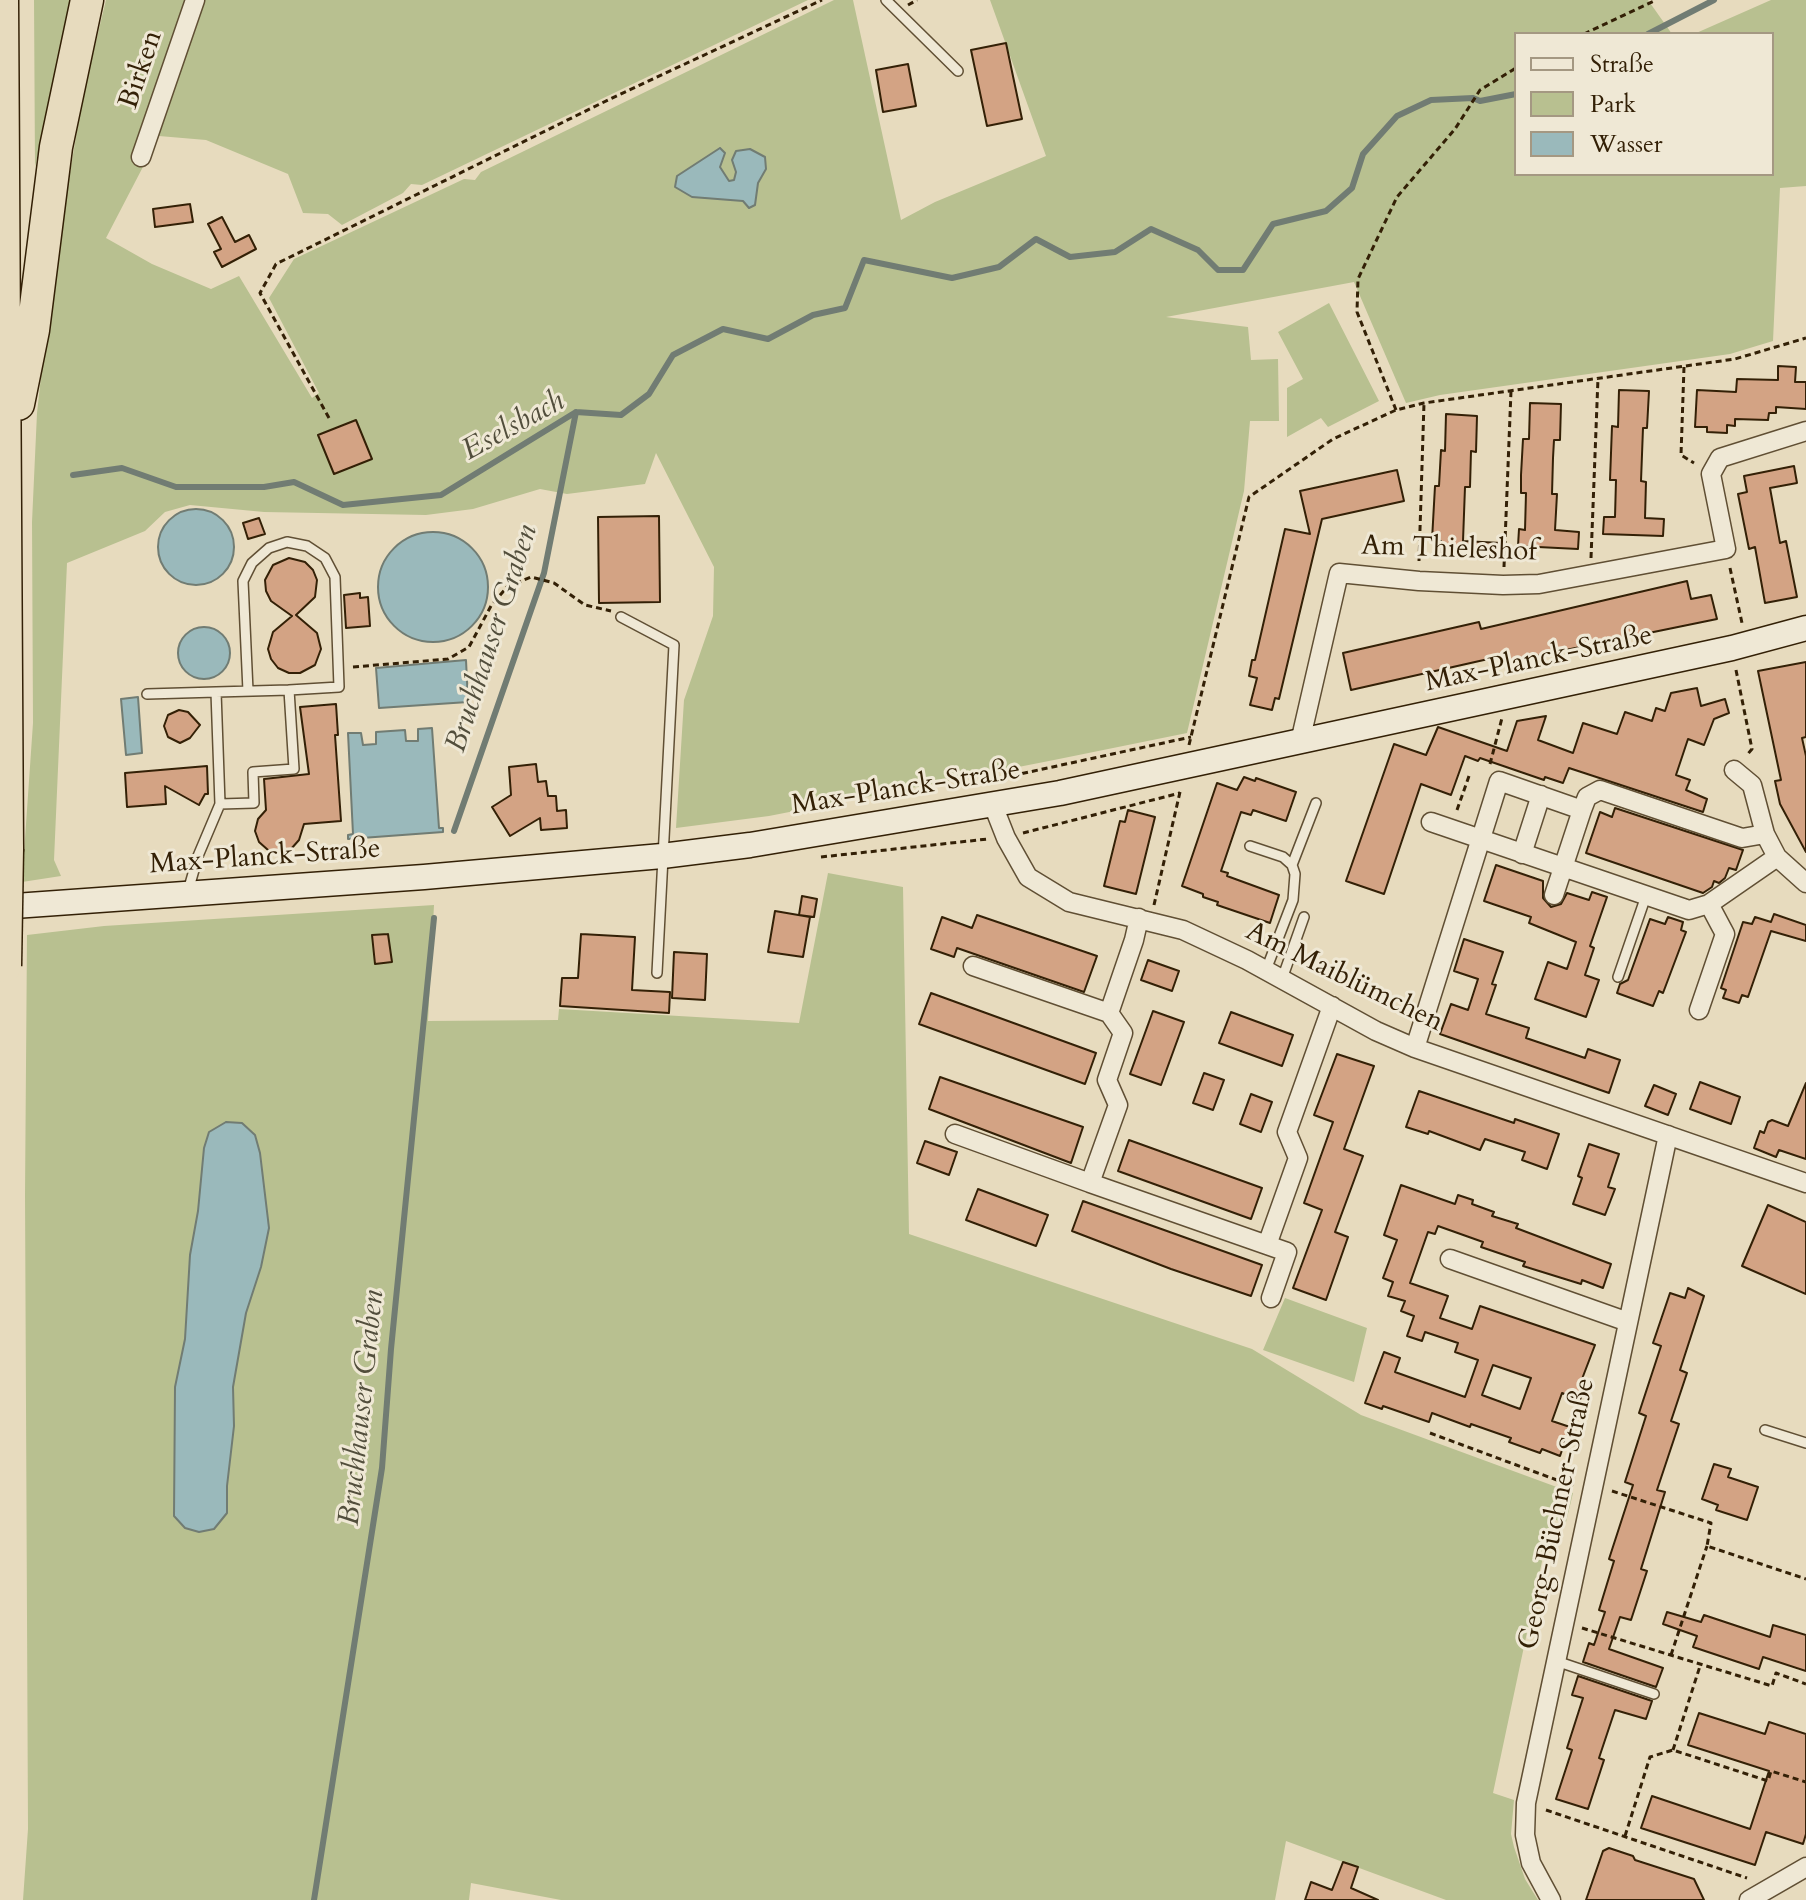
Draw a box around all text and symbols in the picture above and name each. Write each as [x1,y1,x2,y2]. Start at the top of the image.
street label: Birken [113,26,171,114]
legend [1514,32,1774,176]
text: Straße [1590,48,1654,81]
text: Park [1590,88,1636,121]
text: Wasser [1590,128,1663,161]
water label: Eselsbach [457,384,571,470]
water label: Bruchhauser Graben [439,521,547,757]
street label: Am Thieleshof [1361,530,1537,570]
street label: Max-Planck-Straße [1422,620,1656,700]
street label: Max-Planck-Straße [789,754,1023,824]
street label: Max-Planck-Straße [148,833,382,883]
street label: Am Maiblümchen [1240,916,1448,1040]
water label: Bruchhauser Graben [333,1288,393,1528]
street label: Georg-Büchner-Straße [1513,1375,1603,1653]

